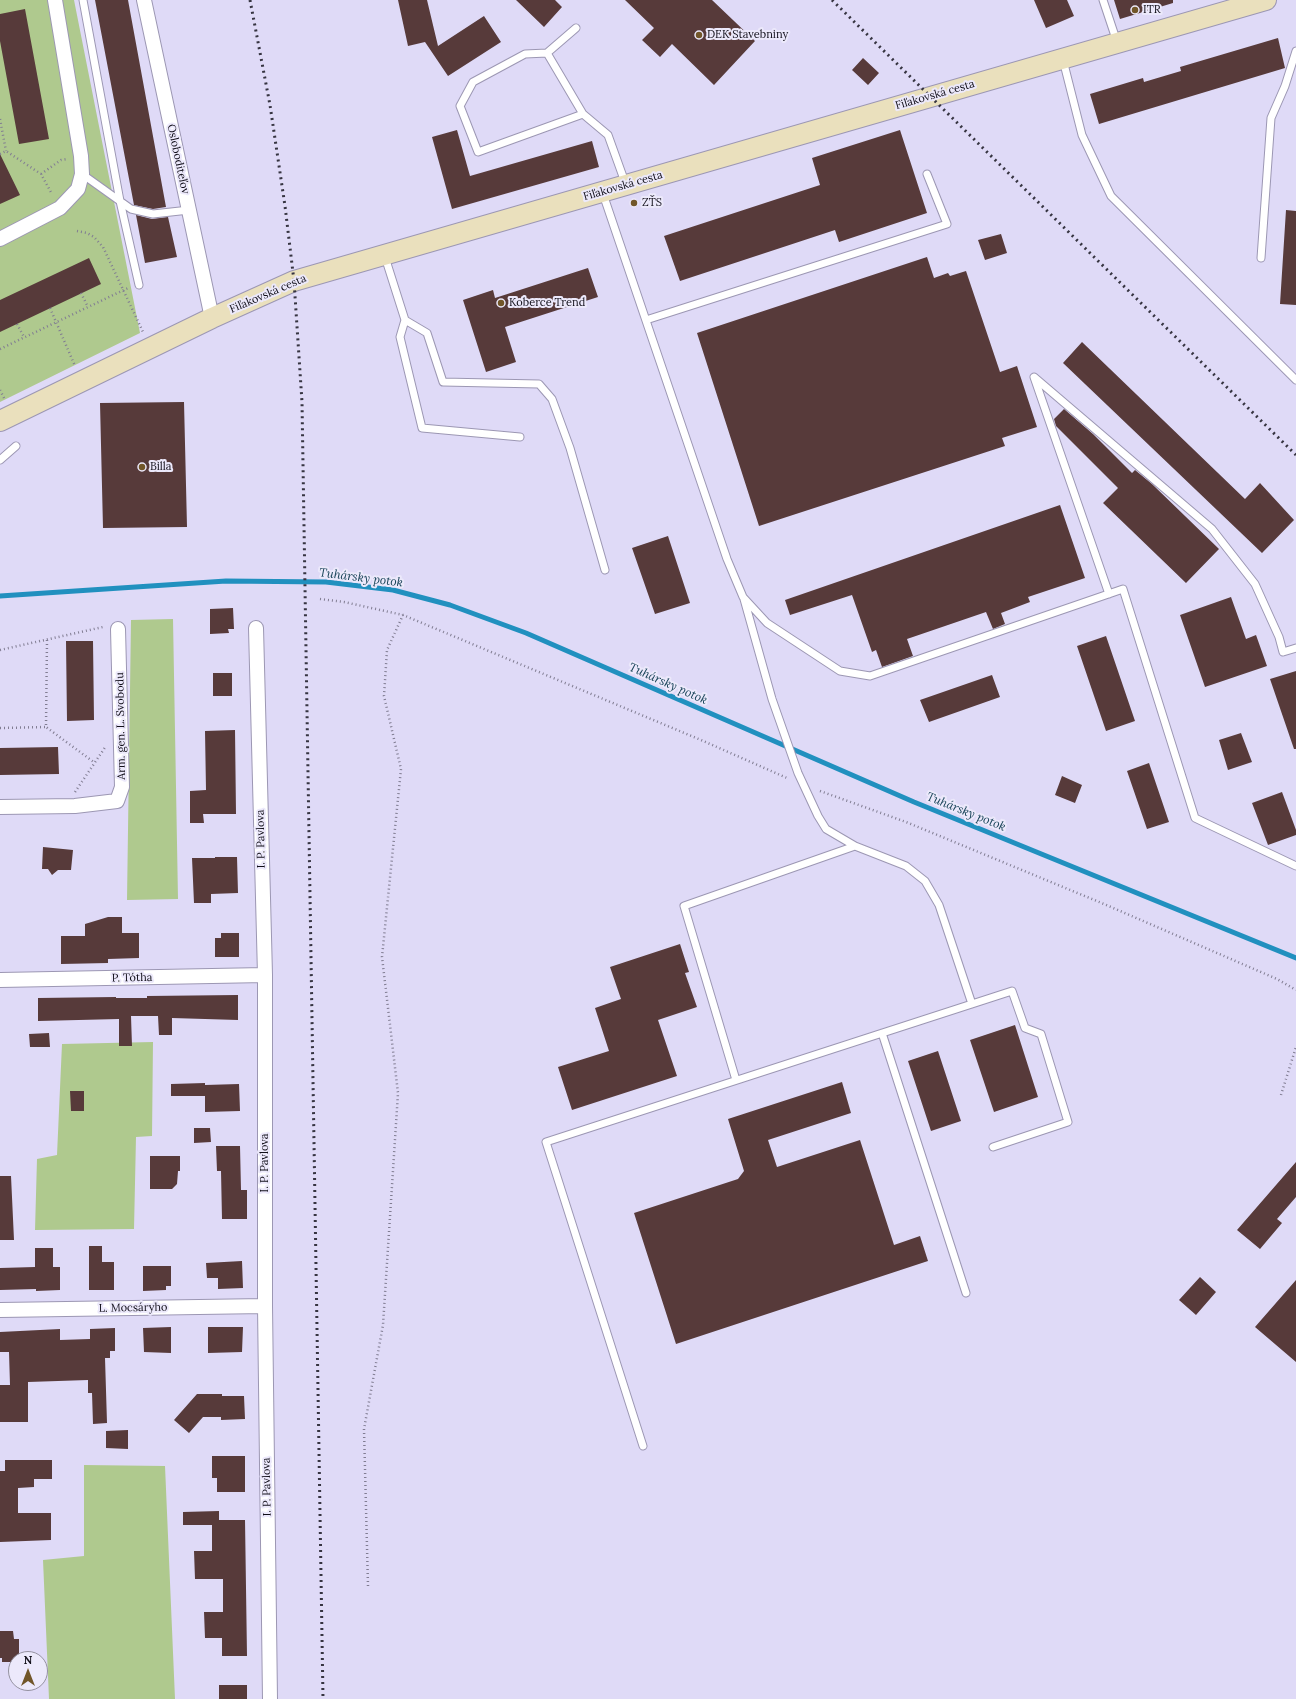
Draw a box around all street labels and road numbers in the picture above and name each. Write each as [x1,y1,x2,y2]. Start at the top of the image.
street label: Fiľakovská cesta [894,77,976,113]
street label: Osloboditeľov [164,123,192,195]
street label: Fiľakovská cesta [582,168,664,204]
street label: Fiľakovská cesta [228,272,308,316]
street label: Arm. gen. L. Svobodu [113,672,129,780]
street label: I. P. Pavlova [254,809,268,869]
street label: P. Tótha [111,971,153,985]
street label: I. P. Pavlova [258,1134,272,1192]
street label: L. Mocsáryho [99,1301,167,1315]
street label: I. P. Pavlova [260,1457,274,1517]

